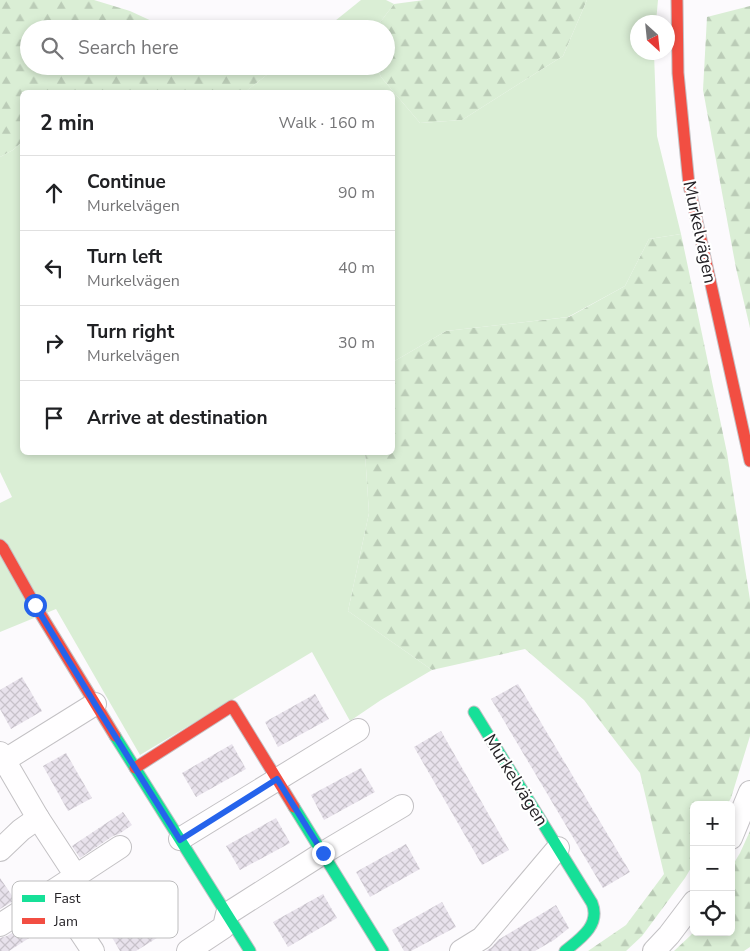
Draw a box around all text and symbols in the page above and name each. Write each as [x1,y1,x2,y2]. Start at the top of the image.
north arrow [630,15,675,60]
search box [20,20,395,75]
icon: search [38,34,66,62]
text: Search here [78,35,179,61]
text: 2 min [40,109,94,137]
text: Walk · 160 m [279,112,375,134]
text: Continue [87,169,166,195]
street label: Murkelvägen [677,178,723,286]
icon: ahead [40,179,68,207]
text: 90 m [338,182,375,204]
text: Murkelvägen [87,195,180,217]
text: Turn left [87,244,162,270]
icon: left [40,254,68,282]
text: 40 m [338,257,375,279]
text: Murkelvägen [87,270,180,292]
text: Turn right [87,319,174,345]
icon: right [40,329,68,357]
text: 30 m [338,332,375,354]
text: Murkelvägen [87,345,180,367]
icon: arrive [40,404,68,432]
text: Arrive at destination [87,405,268,431]
route start [24,594,47,617]
street label: Murkelvägen [478,729,554,831]
map controls [690,801,735,936]
button: + [690,801,735,846]
route end [312,842,335,865]
button: − [690,846,735,891]
legend [12,881,178,938]
text: Fast [54,889,80,908]
button: locate [690,891,735,936]
text: Jam [53,912,78,931]

